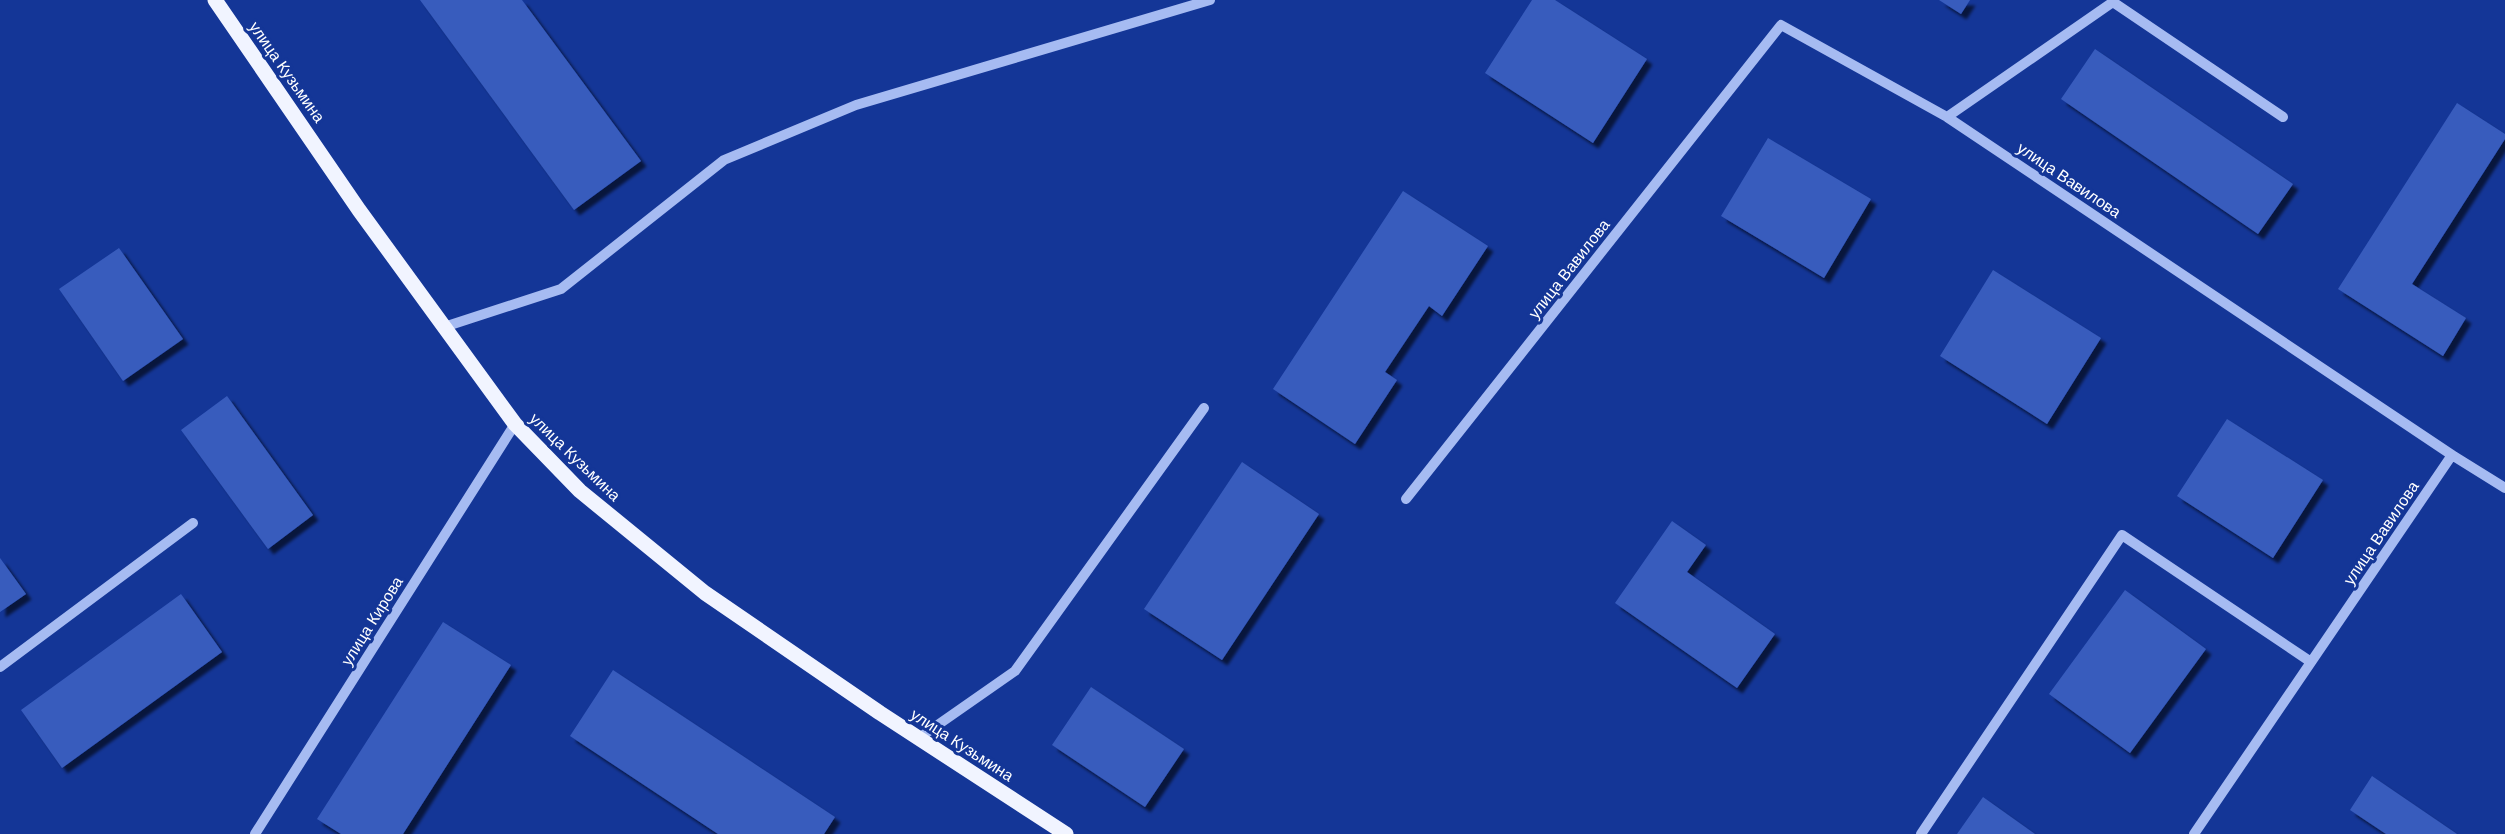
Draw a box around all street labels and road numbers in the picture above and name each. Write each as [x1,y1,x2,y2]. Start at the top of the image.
street label: улица Кузьмина [244,17,330,127]
street label: улица Вавилова [2013,137,2125,223]
street label: улица Вавилова [1524,215,1615,323]
street label: улица Кузьмина [525,408,625,506]
street label: улица Вавилова [2338,477,2424,589]
street label: улица Кирова [336,572,408,670]
street label: улица Кузьмина [906,704,1018,786]

